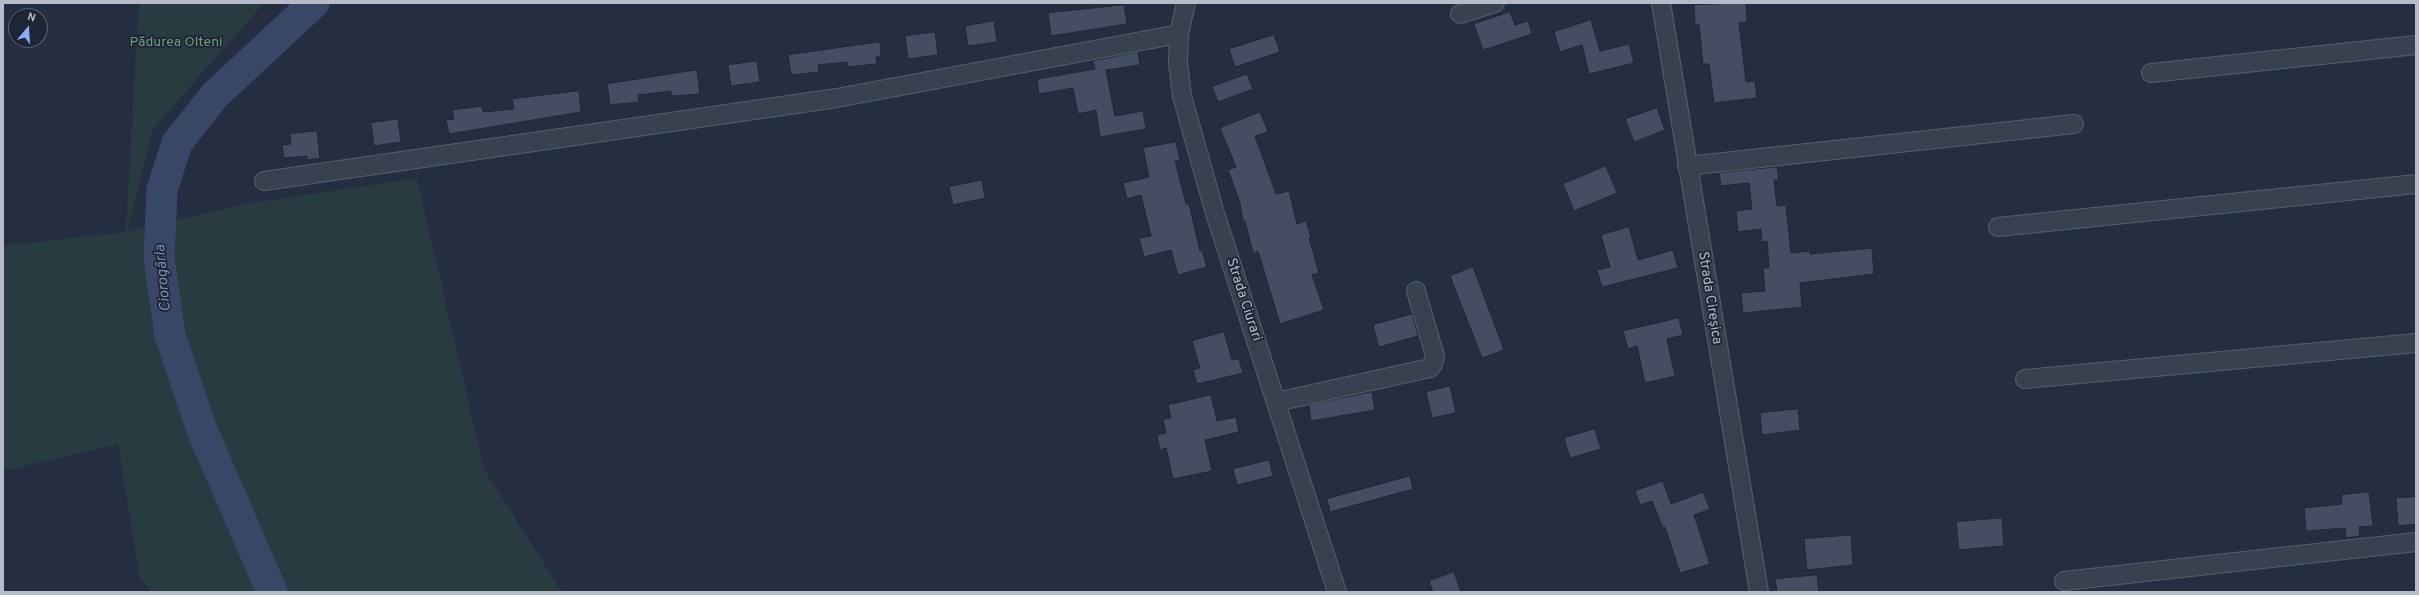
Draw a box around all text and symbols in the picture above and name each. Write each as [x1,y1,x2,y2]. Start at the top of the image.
north arrow [8,8,48,48]
text: N [25,10,37,25]
park label: Pădurea Olteni [129,35,223,51]
water label: Ciorogârla [152,244,176,312]
street label: Strada Cireșica [1693,250,1725,346]
street label: Strada Ciurari [1222,256,1264,344]

